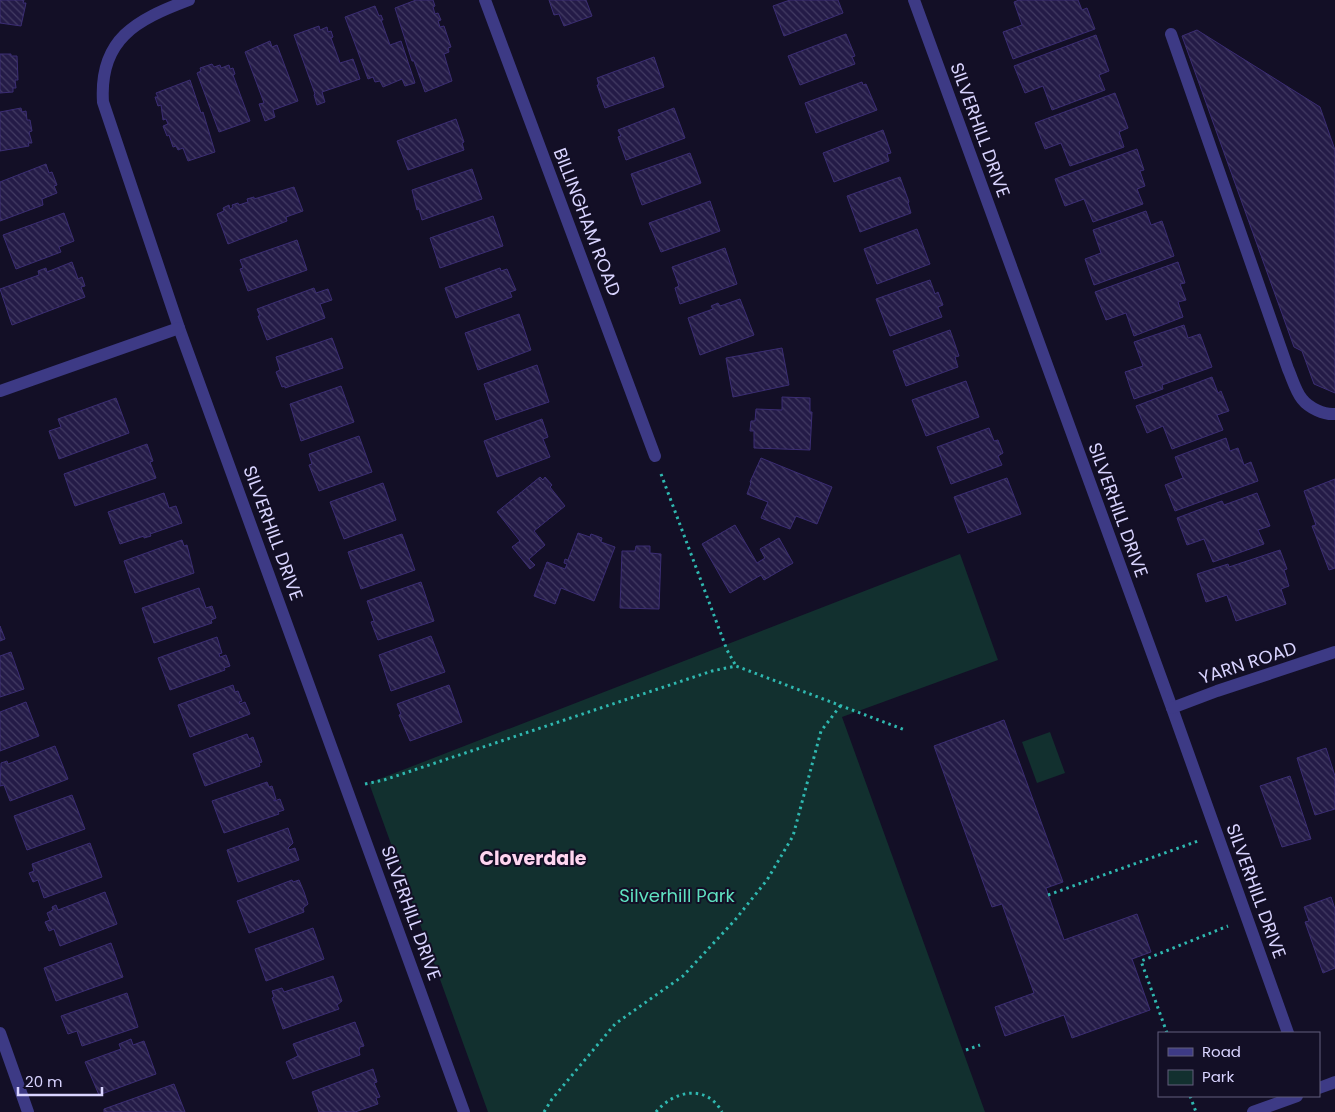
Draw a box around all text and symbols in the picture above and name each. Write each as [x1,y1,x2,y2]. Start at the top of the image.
street label: SILVERHILL DRIVE [944,59,1016,201]
street label: BILLINGHAM ROAD [548,144,627,300]
street label: SILVERHILL DRIVE [1082,439,1154,581]
street label: SILVERHILL DRIVE [237,462,309,604]
street label: YARN ROAD [1196,635,1300,690]
street label: SILVERHILL DRIVE [1220,820,1292,962]
street label: SILVERHILL DRIVE [375,842,447,984]
district label: Cloverdale [479,845,587,872]
park label: Silverhill Park [619,883,736,908]
legend [1158,1032,1320,1097]
text: Road [1202,1041,1241,1062]
scale bar [18,1064,101,1096]
text: Park [1202,1066,1234,1087]
text: 20 m [25,1071,63,1092]

